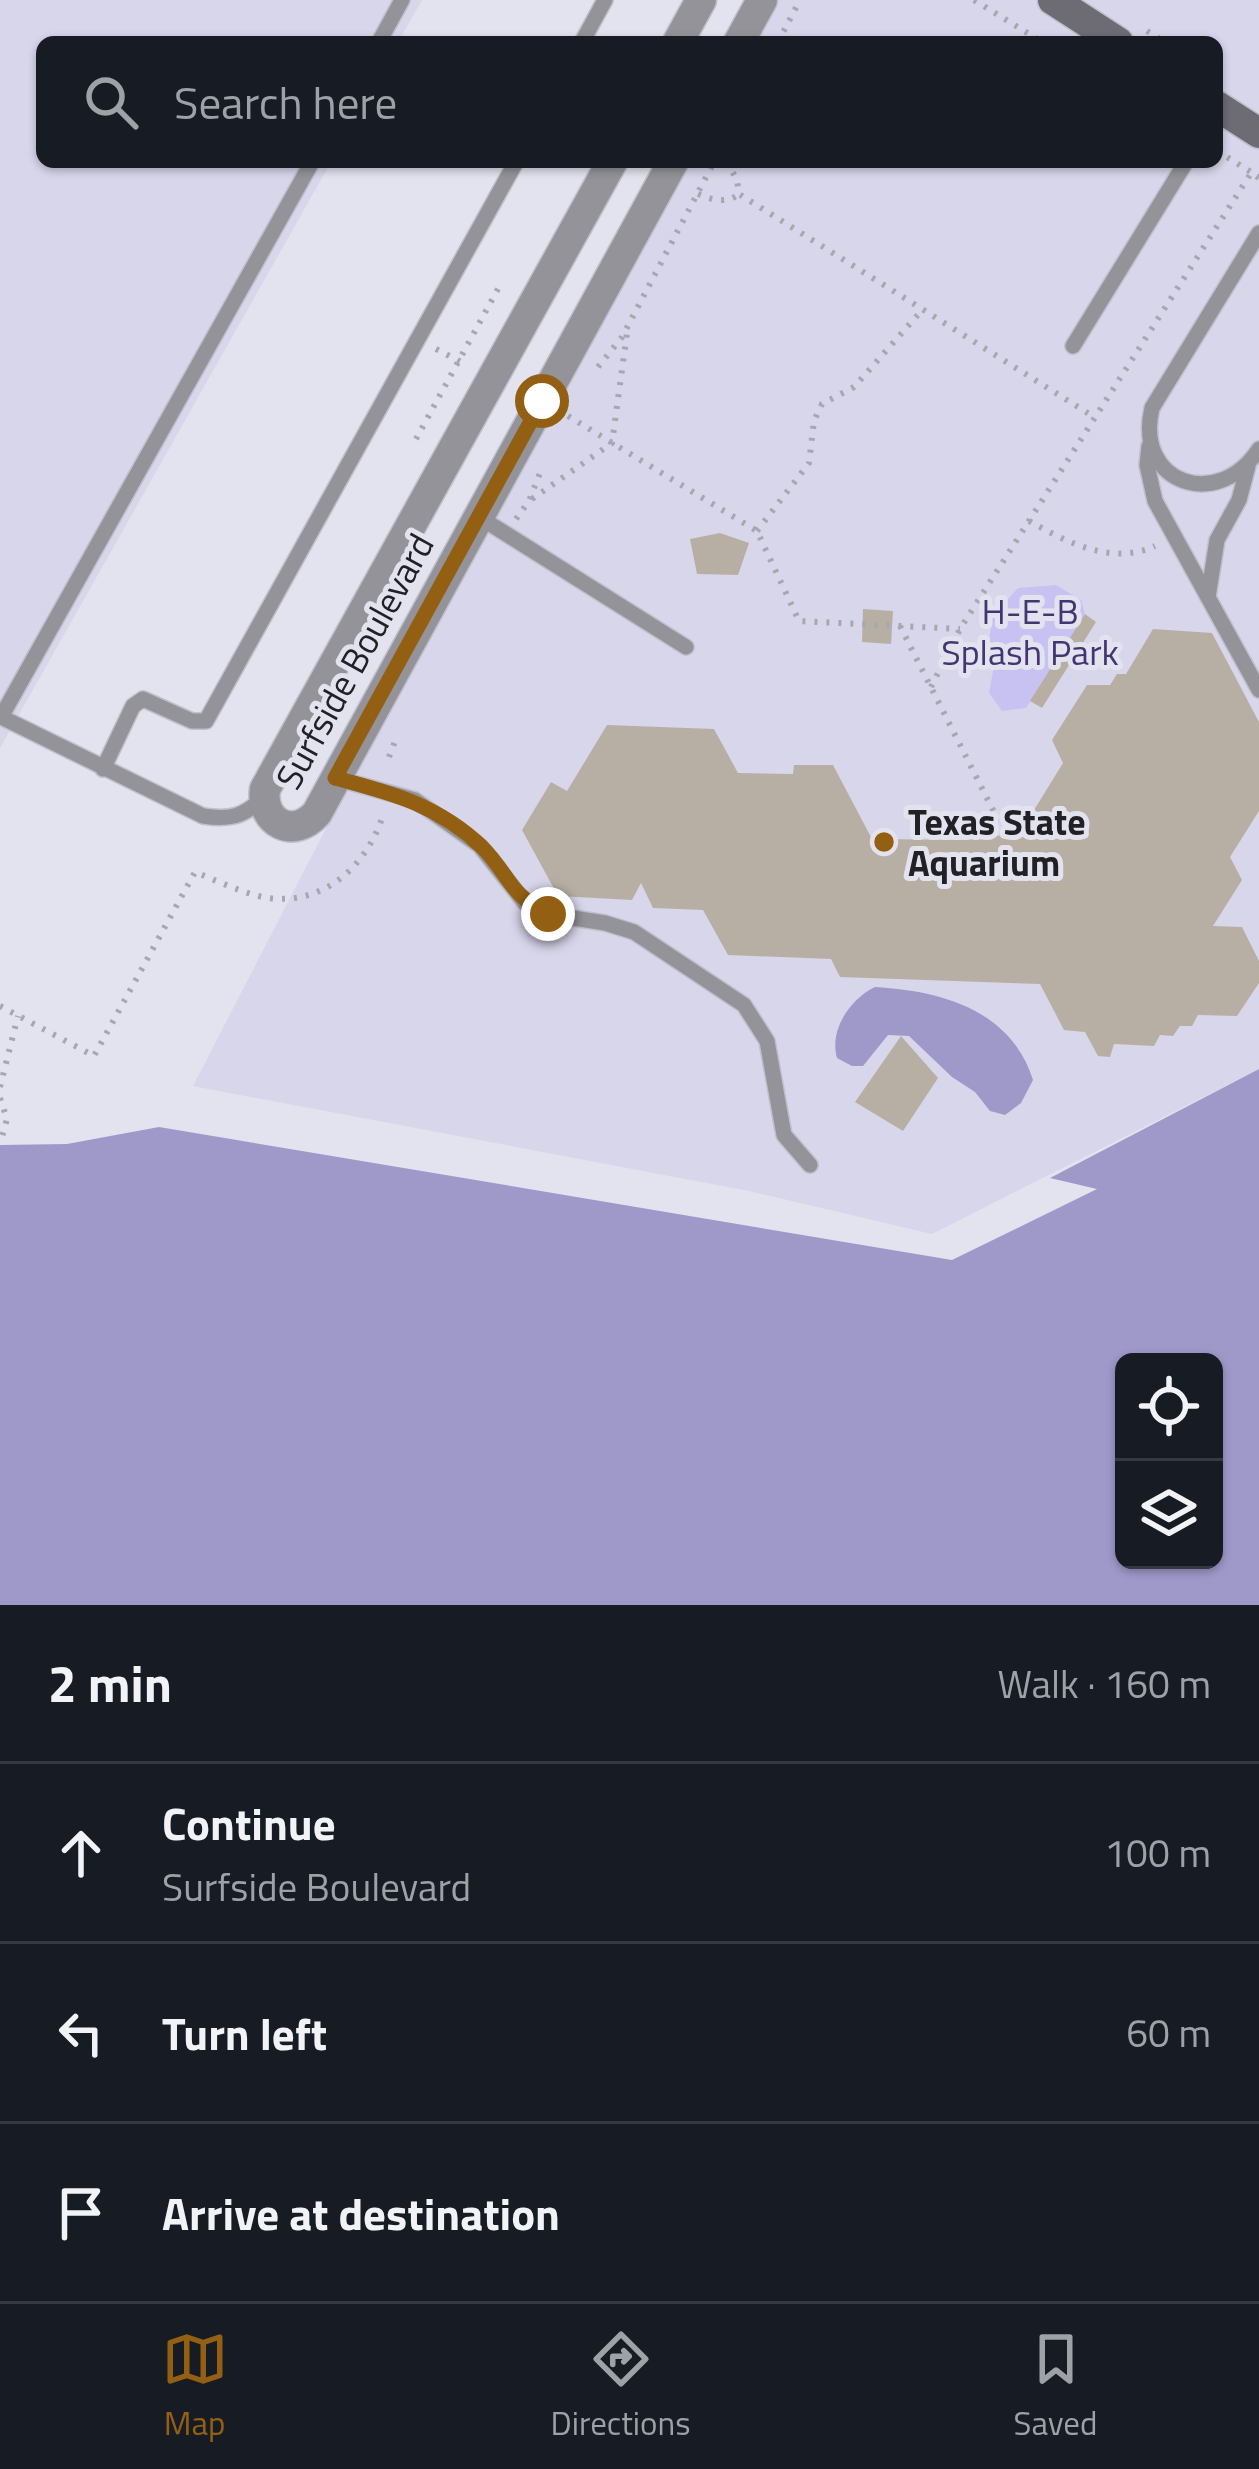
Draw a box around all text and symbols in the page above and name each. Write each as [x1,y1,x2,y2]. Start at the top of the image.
search box [36,36,1223,168]
text: Search here [174,68,397,136]
icon: search [78,69,144,135]
route start [515,374,569,428]
street label: Surfside Boulevard [261,523,447,799]
park label: H-E-B Splash Park [941,583,1119,679]
place label: Texas State Aquarium [908,794,1086,890]
marker: Texas State Aquarium [871,829,897,855]
route end [521,887,575,941]
map controls [1115,1353,1223,1569]
button: locate [1115,1353,1223,1461]
button: layers [1115,1461,1223,1569]
text: 2 min [48,1644,172,1722]
text: Walk · 160 m [997,1654,1211,1713]
text: Continue [162,1789,336,1857]
icon: ahead [48,1820,114,1886]
text: 100 m [1104,1823,1211,1882]
text: Surfside Boulevard [162,1857,471,1916]
text: Turn left [162,1999,327,2067]
icon: left [48,2000,114,2066]
text: 60 m [1126,2003,1211,2062]
text: Arrive at destination [162,2179,560,2247]
icon: arrive [48,2180,114,2246]
tab: Map [162,2326,228,2448]
tab: Directions [551,2326,691,2448]
tab: Saved [1014,2326,1097,2448]

